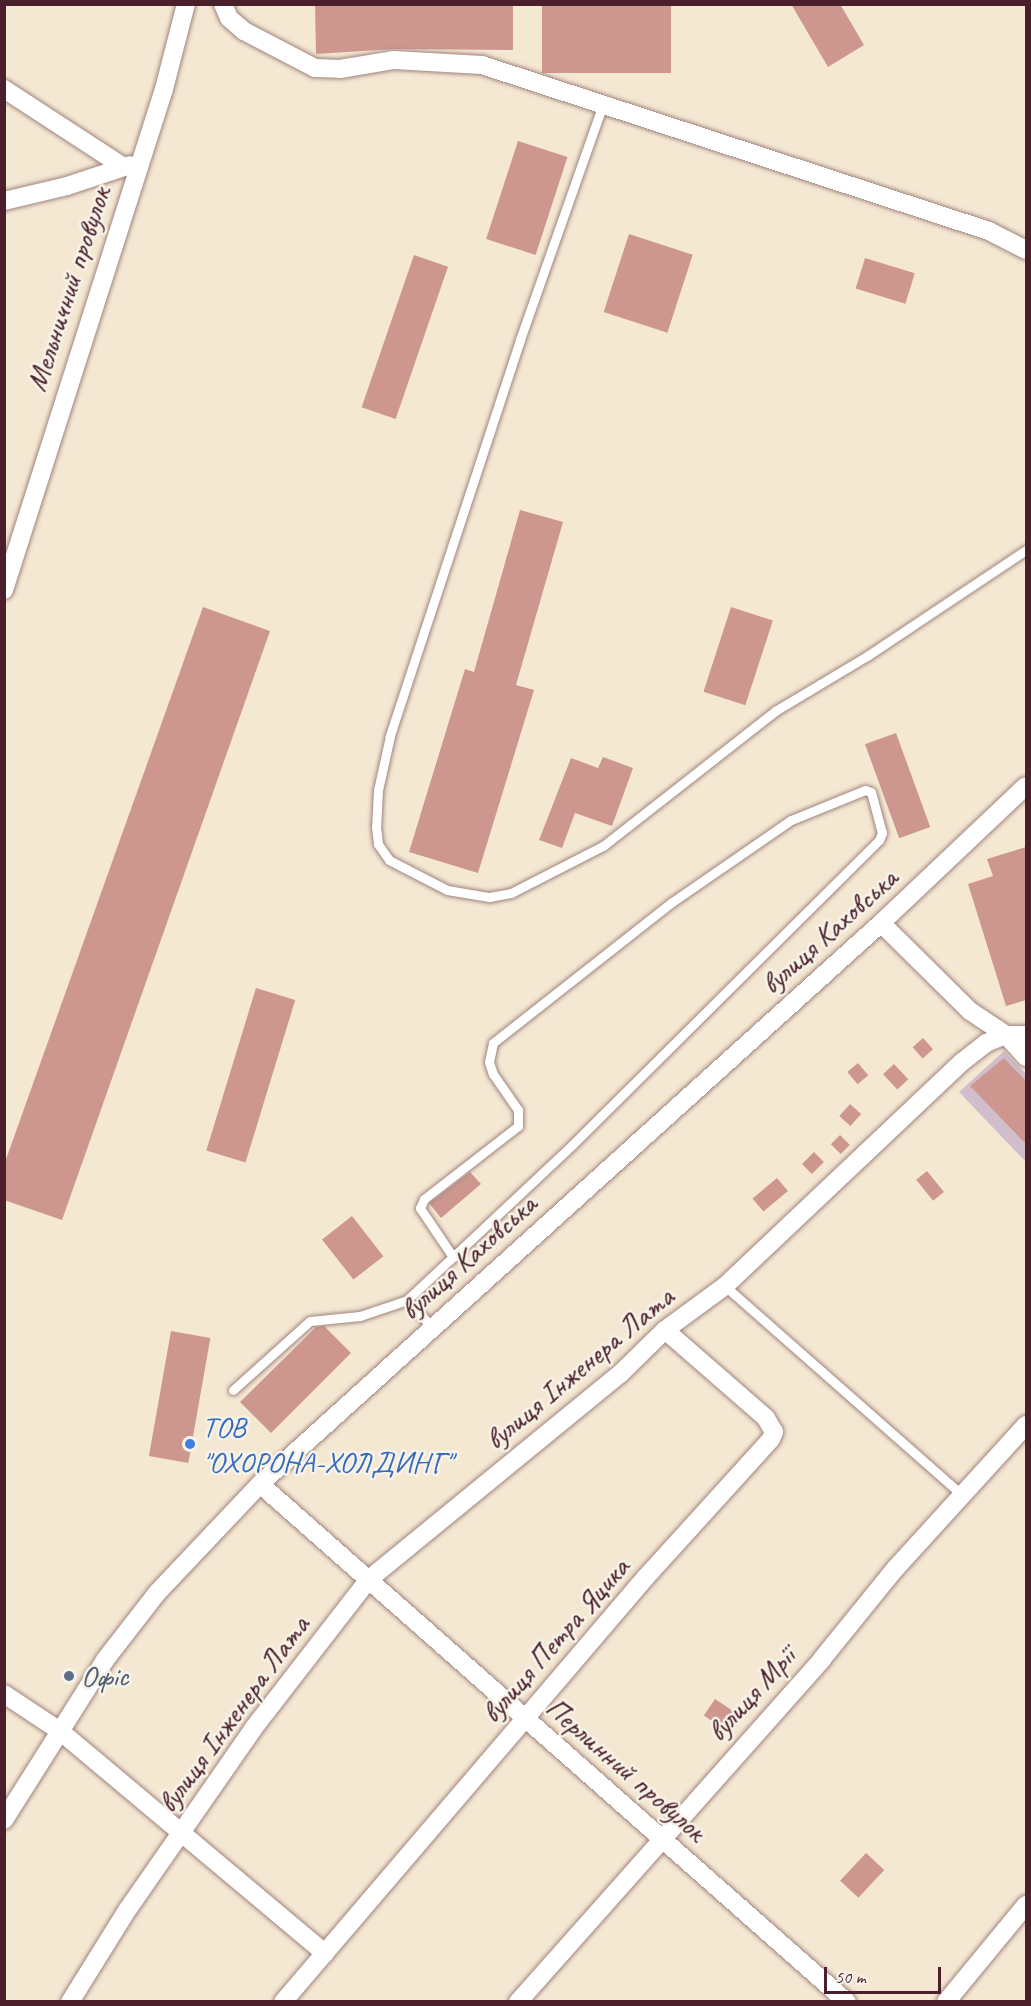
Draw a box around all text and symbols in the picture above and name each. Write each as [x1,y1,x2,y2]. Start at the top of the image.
street label: Мельничний провулок [18,182,118,396]
street label: вулиця Каховська [753,860,905,1002]
street label: вулиця Каховська [392,1186,544,1328]
street label: вулиця Інженера Лата [479,1280,679,1456]
place label: ТОВ "ОХОРОНА-ХОЛДИНГ" [202,1409,452,1480]
marker: ТОВ "ОХОРОНА-ХОЛДИНГ" [183,1437,197,1451]
street label: вулиця Петра Яцика [473,1550,637,1730]
street label: вулиця Інженера Лата [150,1610,316,1818]
street label: вулиця Мрії [699,1639,803,1749]
place label: Офіс [81,1658,128,1694]
marker: Офіс [62,1669,76,1683]
street label: Перлинний провулок [538,1689,714,1849]
scale bar [827,1955,944,1993]
text: 50 m [835,1966,866,1988]

